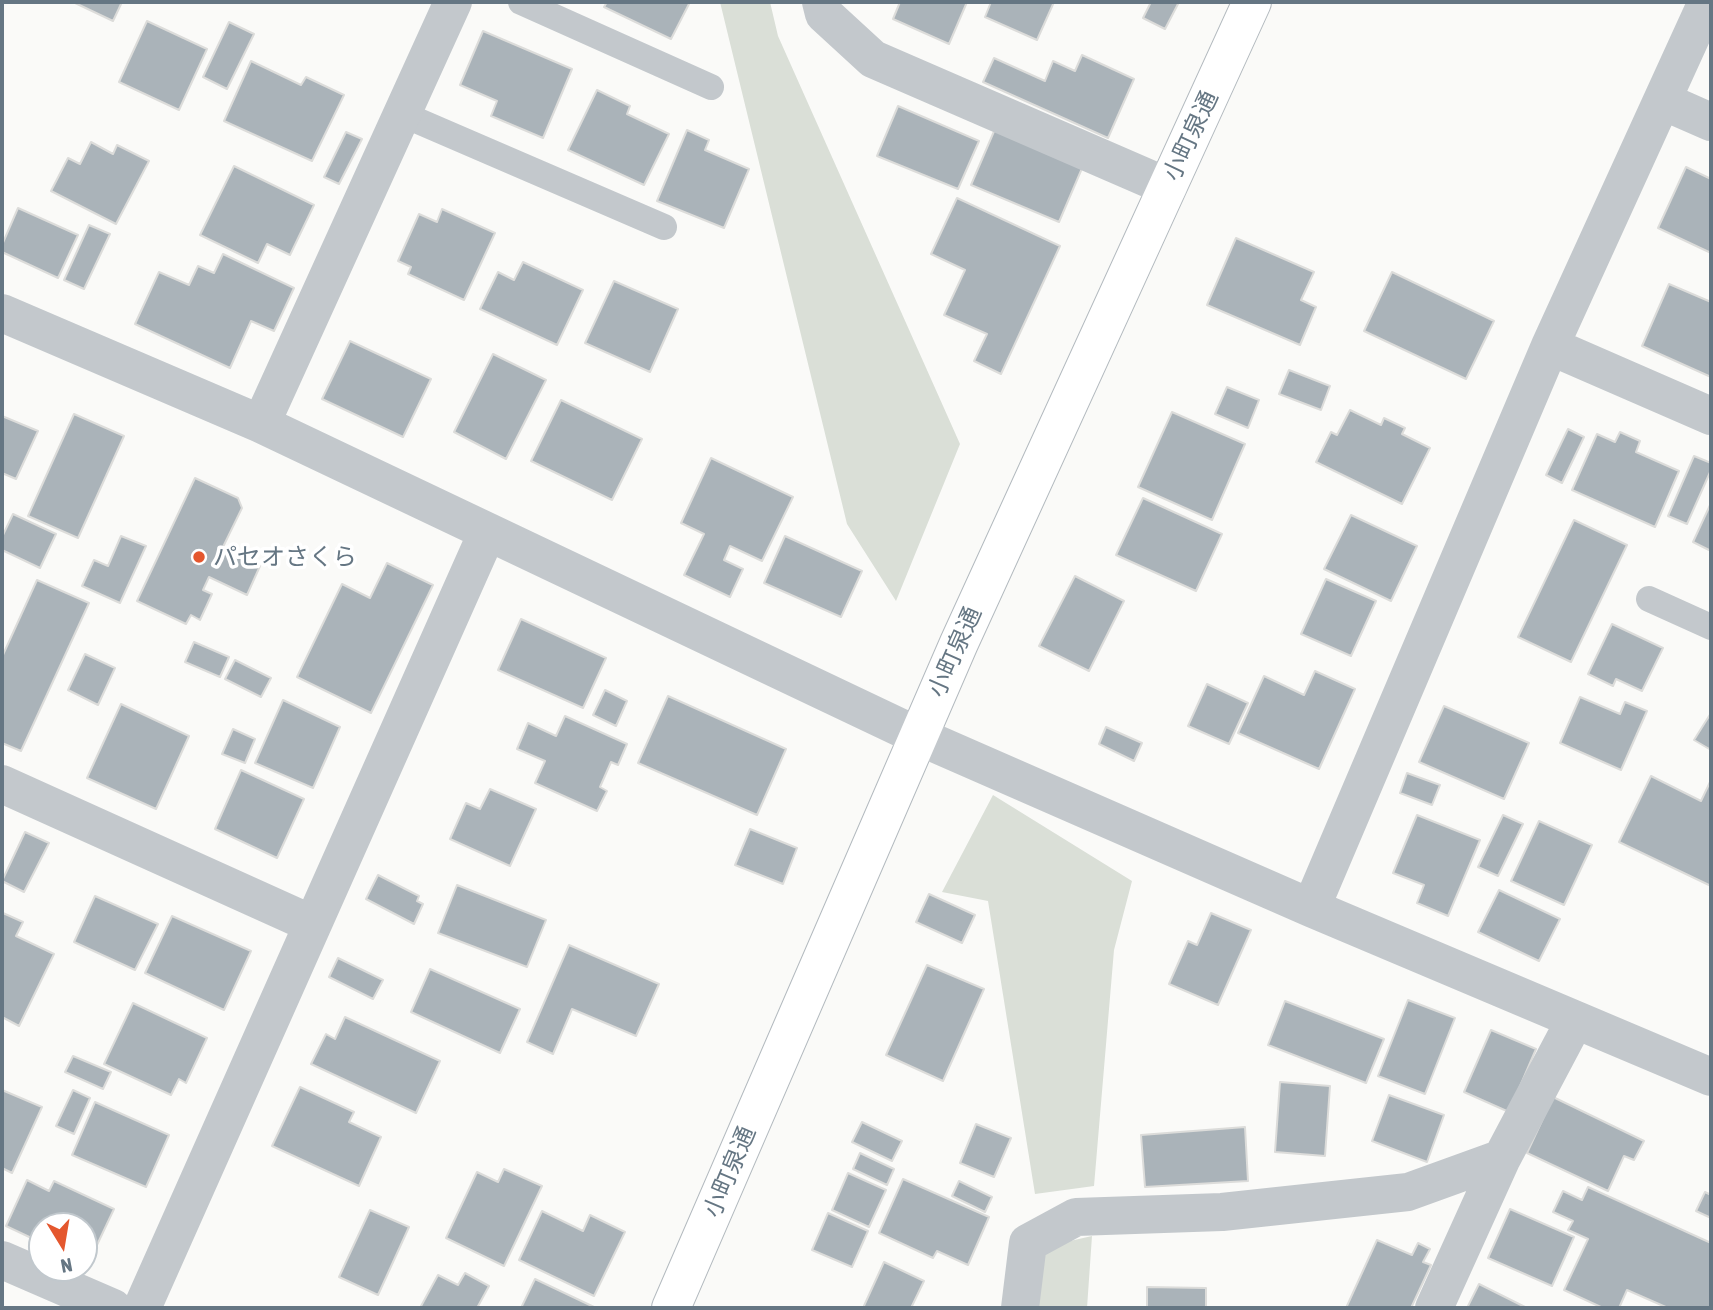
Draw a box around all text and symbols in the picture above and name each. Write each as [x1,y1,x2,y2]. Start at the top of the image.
street label: 小町泉通 [1158,86,1224,186]
place label: パセオさくら [213,543,357,571]
marker: パセオさくら [191,549,207,565]
street label: 小町泉通 [922,602,988,702]
street label: 小町泉通 [698,1122,762,1222]
north arrow [28,1212,98,1282]
text: N [59,1254,74,1278]

